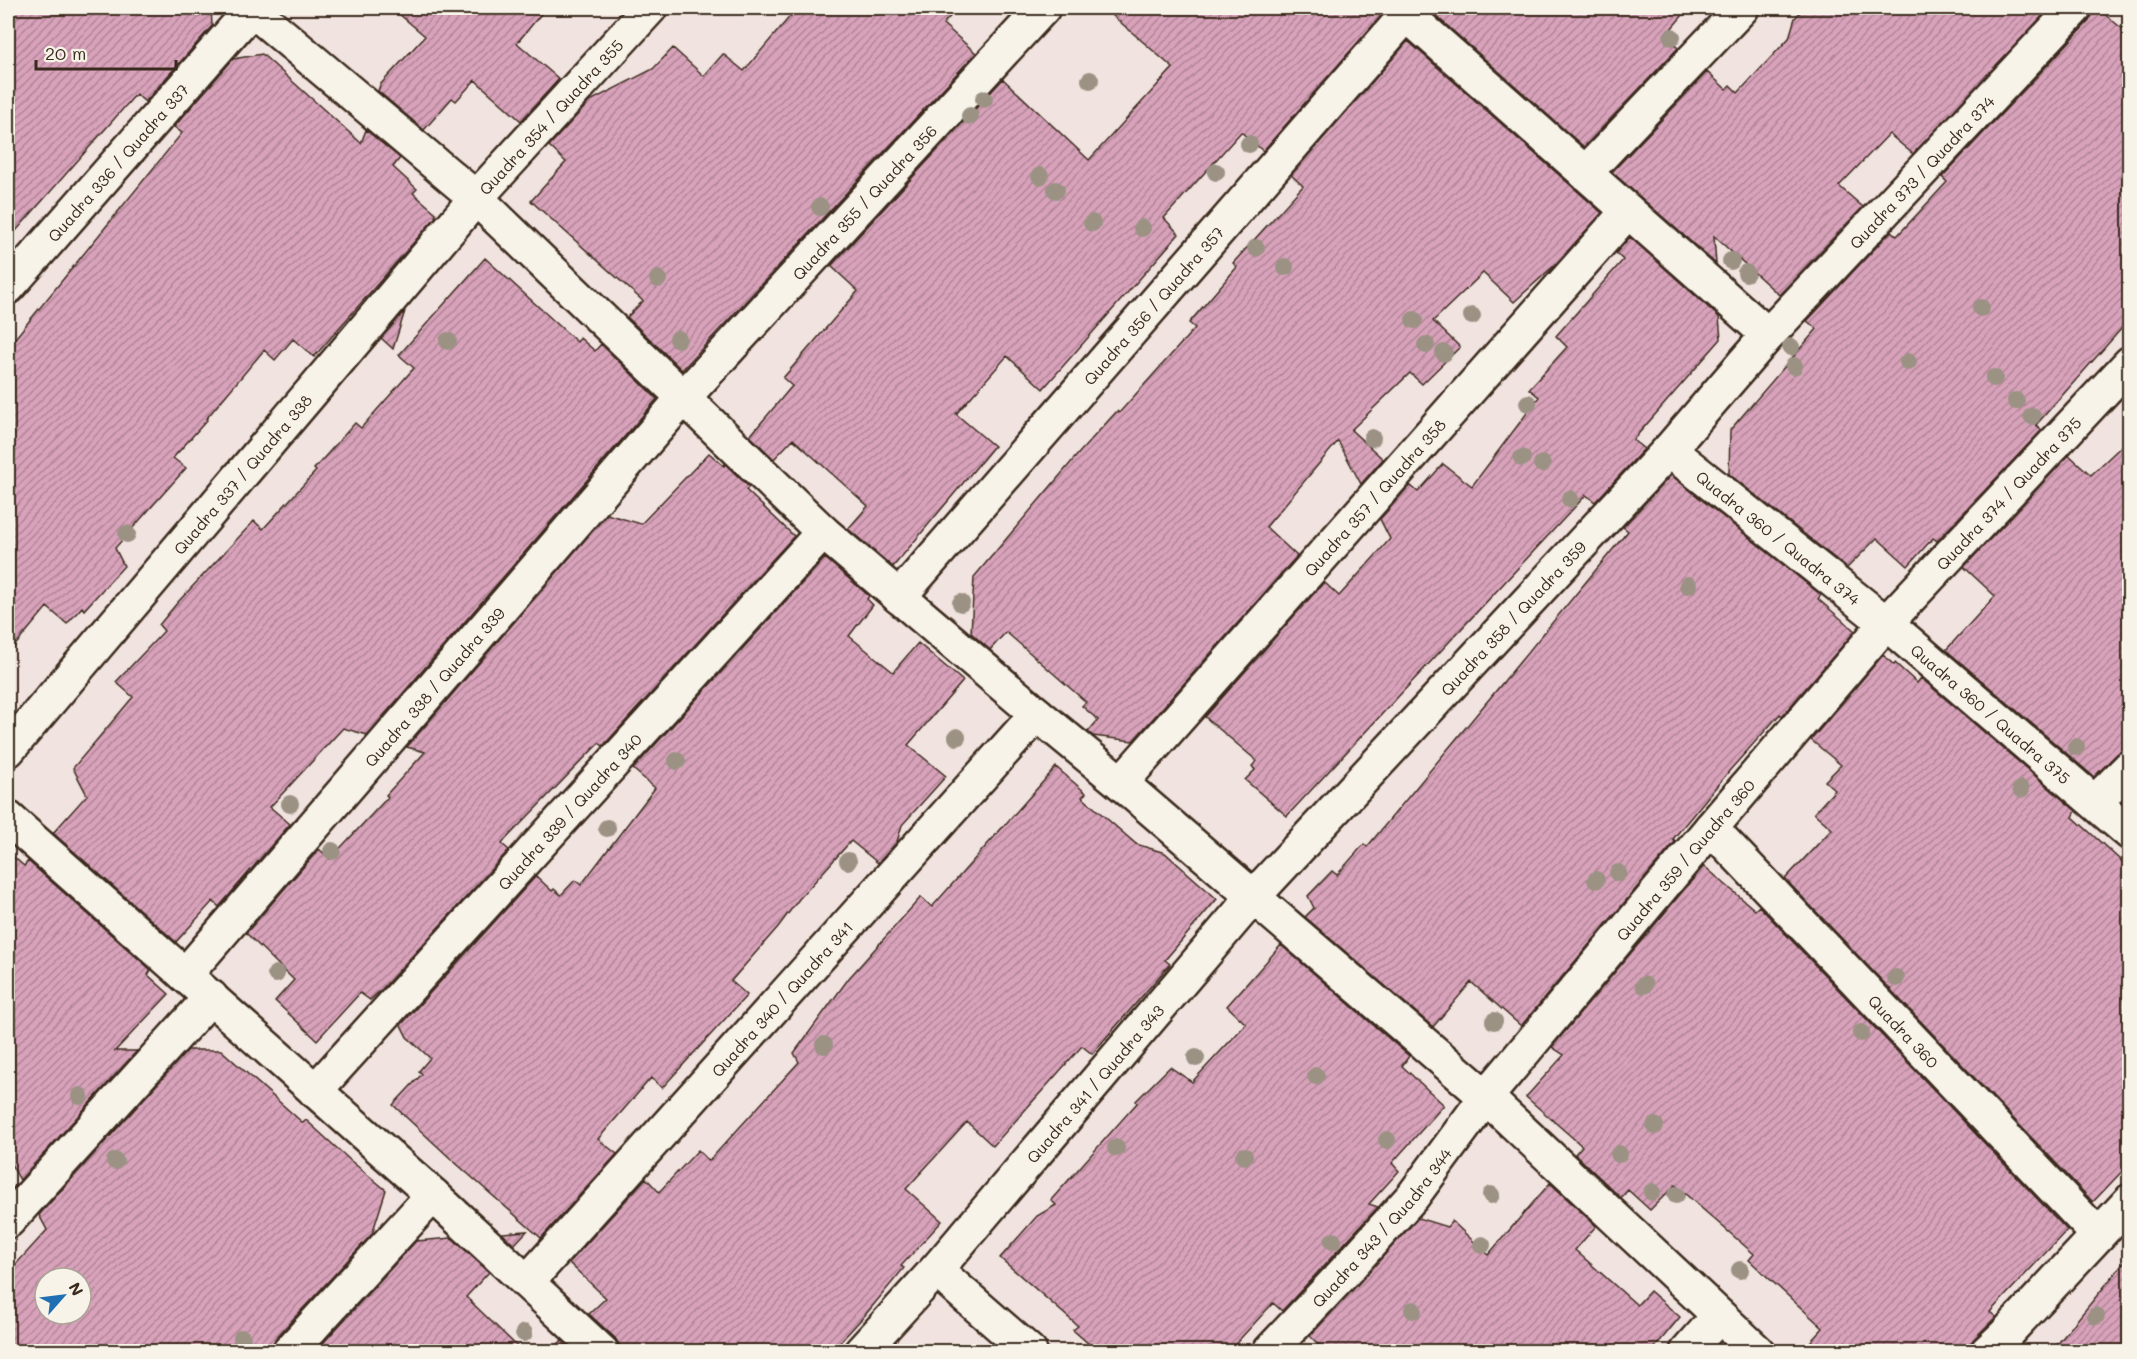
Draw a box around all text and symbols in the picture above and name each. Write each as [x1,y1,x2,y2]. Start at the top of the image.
scale bar [36,33,176,71]
street label: Quadra 354 / Quadra 355 [474,34,627,199]
text: 20 m [45,41,86,65]
street label: Quadra 336 / Quadra 337 [42,79,193,246]
street label: Quadra 373 / Quadra 374 [1844,90,1999,253]
street label: Quadra 355 / Quadra 356 [787,120,941,284]
street label: Quadra 356 / Quadra 357 [1078,221,1228,389]
street label: Quadra 337 / Quadra 338 [168,389,316,558]
street label: Quadra 374 / Quadra 375 [1931,412,2085,574]
street label: Quadra 357 / Quadra 358 [1299,414,1450,580]
street label: Quadra 360 / Quadra 374 [1692,465,1865,610]
street label: Quadra 358 / Quadra 359 [1436,536,1590,700]
street label: Quadra 338 / Quadra 339 [359,602,509,771]
street label: Quadra 360 / Quadra 375 [1907,639,2075,788]
street label: Quadra 339 / Quadra 340 [493,728,646,894]
street label: Quadra 359 / Quadra 360 [1611,774,1759,945]
street label: Quadra 340 / Quadra 341 [706,916,857,1081]
street label: Quadra 360 [1864,990,1944,1072]
street label: Quadra 341 / Quadra 343 [1021,1000,1168,1167]
street label: Quadra 343 / Quadra 344 [1307,1143,1456,1311]
north arrow [33,1266,93,1326]
text: N [65,1278,89,1299]

